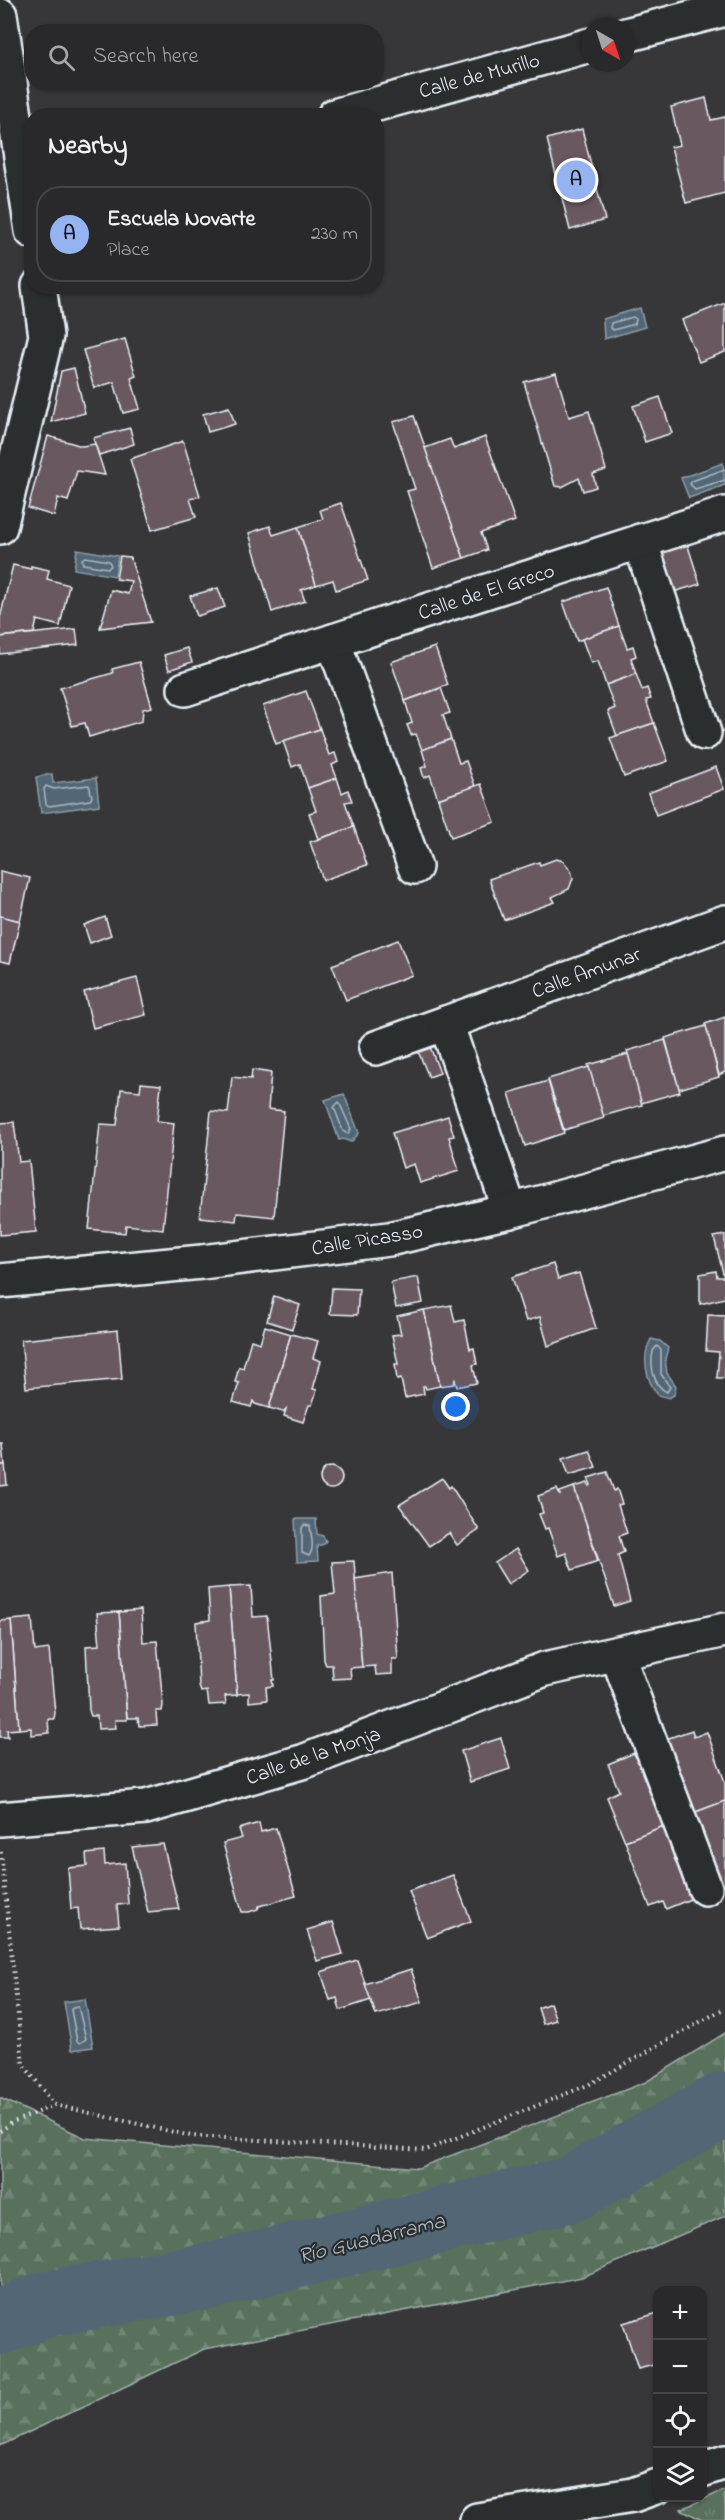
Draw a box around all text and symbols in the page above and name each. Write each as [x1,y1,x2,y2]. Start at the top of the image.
north arrow [581,18,635,72]
search box [24,24,384,90]
icon: search [45,41,78,74]
text: Search here [93,41,198,73]
street label: Calle de Murillo [416,46,543,107]
text: Nearby [48,128,127,166]
pin: A [556,158,596,202]
text: Escuela Novarte [107,204,255,236]
text: A [63,220,76,249]
text: 230 m [311,220,358,249]
text: Place [107,236,149,265]
street label: Calle de El Greco [415,557,559,629]
street label: Calle Amunar [528,940,646,1007]
street label: Calle Picasso [310,1217,425,1265]
your location [441,1392,470,1421]
street label: Calle de la Monja [242,1720,385,1794]
water label: Río Guadarrama [295,2206,449,2274]
map controls [653,2286,707,2502]
button: + [653,2286,707,2340]
button: − [653,2340,707,2394]
button: locate [653,2394,707,2448]
button: layers [653,2448,707,2502]

